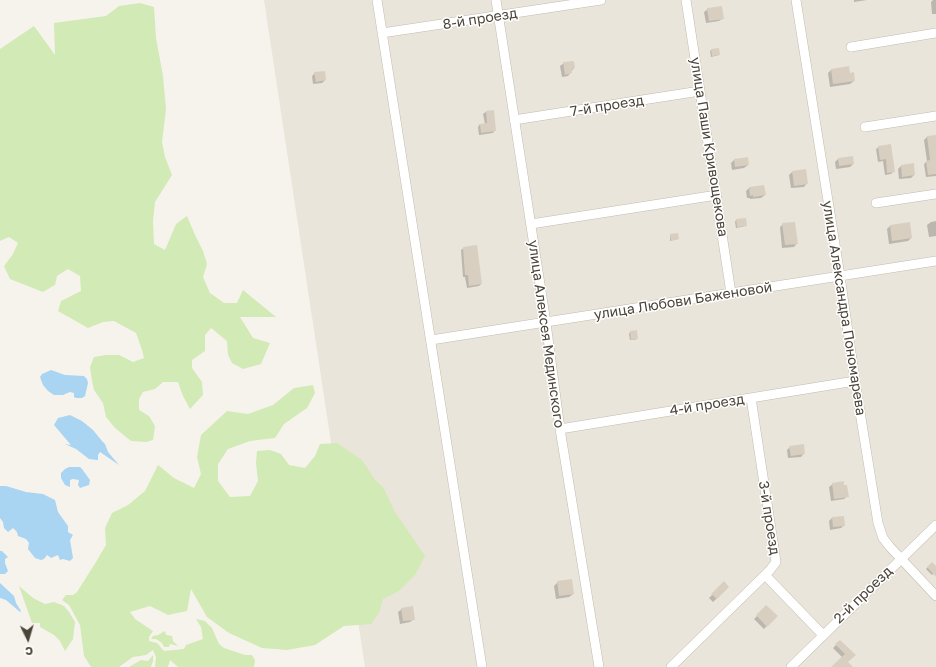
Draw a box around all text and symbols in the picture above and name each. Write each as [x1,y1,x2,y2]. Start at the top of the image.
street label: 8-й проезд [442,5,518,33]
street label: улица Паши Кривощекова [687,56,731,238]
street label: 7-й проезд [569,92,645,120]
street label: улица Александра Пономарева [819,199,869,417]
street label: улица Алексея Мединского [524,239,568,429]
street label: улица Любови Баженовой [593,279,773,323]
street label: 4-й проезд [669,391,745,419]
street label: 3-й проезд [755,480,783,556]
street label: 2-й проезд [830,563,896,627]
north arrow [8,619,48,659]
text: С [25,645,34,658]

